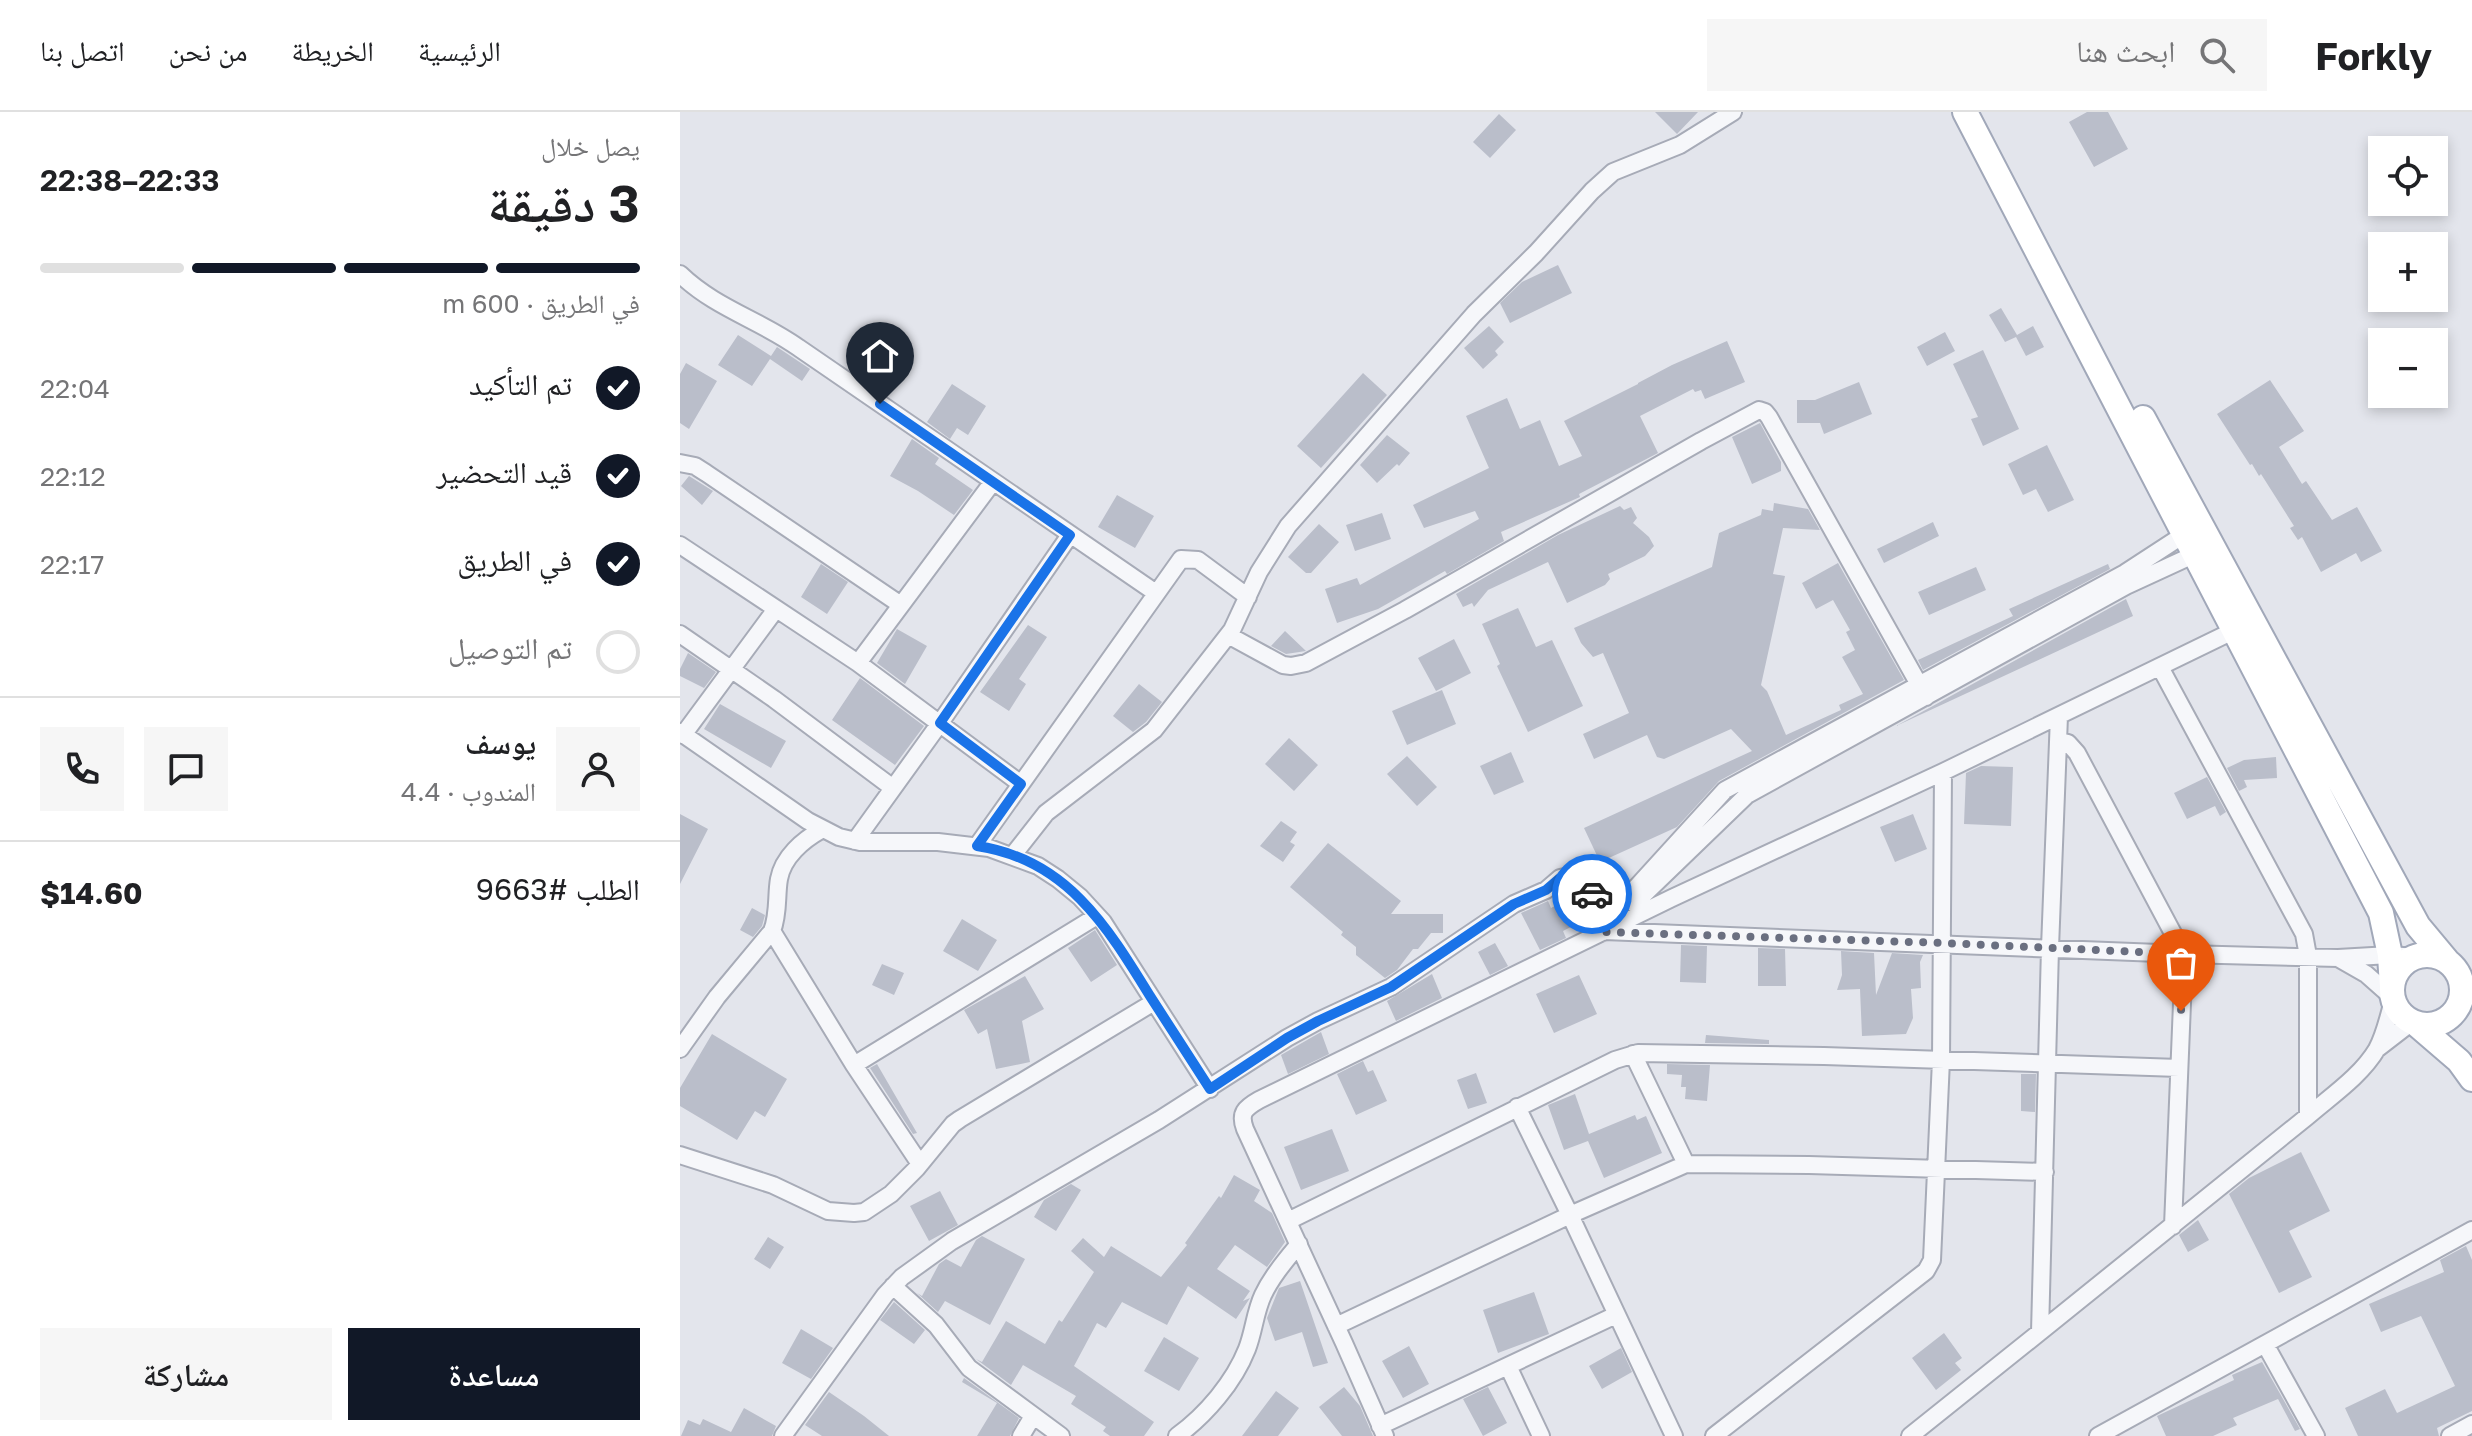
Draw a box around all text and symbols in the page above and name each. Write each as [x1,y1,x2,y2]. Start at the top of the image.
search box [1707,19,2267,91]
text: ابحث هنا [2076,33,2175,69]
icon: search [2195,33,2239,77]
text: Forkly [2315,33,2432,78]
text: اتصل بنا [40,34,125,67]
text: من نحن [169,34,247,67]
text: الخريطة [291,34,374,67]
text: الرئيسية [418,34,501,67]
text: يصل خلال [541,131,640,162]
map controls [2368,136,2448,408]
button: locate [2368,136,2448,216]
text: 22:33–22:38 [40,162,220,198]
text: 3 دقيقة [488,171,640,233]
button: + [2368,232,2448,312]
text: في الطريق · 600 m [442,288,640,319]
pin [846,322,914,404]
button: − [2368,328,2448,408]
icon: home [858,334,902,378]
text: تم التأكيد [469,366,572,402]
icon: check [596,366,640,410]
text: 22:04 [40,373,110,404]
text: قيد التحضير [436,454,572,490]
icon: check [596,454,640,498]
text: 22:12 [40,461,106,492]
text: في الطريق [457,542,572,578]
icon: check [596,542,640,586]
text: 22:17 [40,549,104,580]
text: تم التوصيل [448,630,572,666]
text: يوسف [465,725,536,761]
button: phone [40,727,124,811]
button: chat [144,727,228,811]
button: person [556,727,640,811]
text: المندوب · 4.4 [401,776,536,807]
courier [1552,854,1632,934]
text: الطلب #9663 [476,871,640,907]
icon: car [1570,872,1614,916]
text: $14.60 [40,875,142,911]
pin [2147,929,2215,1011]
icon: bag [2159,941,2203,985]
button: مشاركة [40,1328,332,1420]
button: مساعدة [348,1328,640,1420]

